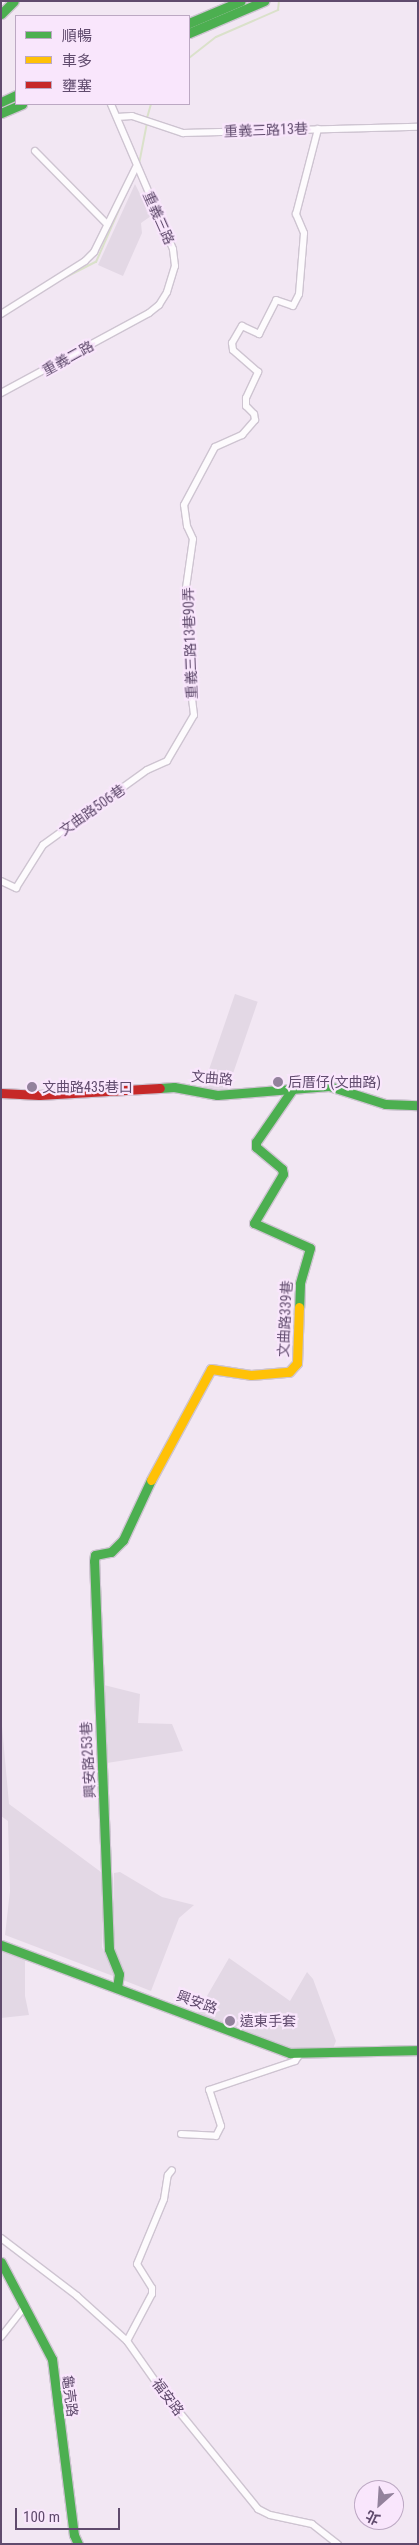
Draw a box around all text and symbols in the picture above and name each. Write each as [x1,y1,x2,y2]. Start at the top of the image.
legend [15,15,190,105]
text: 順暢 [62,27,92,45]
text: 車多 [62,52,92,70]
text: 壅塞 [62,77,92,95]
street label: 重義三路13巷 [224,120,308,140]
street label: 重義三路 [140,189,178,247]
street label: 重義二路 [39,337,97,379]
street label: 重義三路13巷90弄 [180,587,200,699]
street label: 文曲路506巷 [56,781,128,839]
street label: 文曲路 [190,1068,234,1088]
place label: 后厝仔(文曲路) [288,1074,381,1090]
marker: 后厝仔(文曲路) [272,1076,284,1088]
place label: 文曲路435巷口 [42,1079,133,1095]
marker: 文曲路435巷口 [26,1081,38,1093]
street label: 文曲路339巷 [275,1280,295,1358]
street label: 興安路253巷 [78,1721,98,1799]
street label: 興安路 [174,1987,220,2017]
place label: 遠東手套 [240,2013,296,2029]
marker: 遠東手套 [224,2015,236,2027]
street label: 龜壳路 [59,2374,81,2418]
street label: 福安路 [149,2375,187,2419]
north arrow [354,2480,404,2530]
scale bar [18,2498,122,2530]
text: 北 [363,2507,383,2528]
text: 100 m [23,2508,60,2526]

